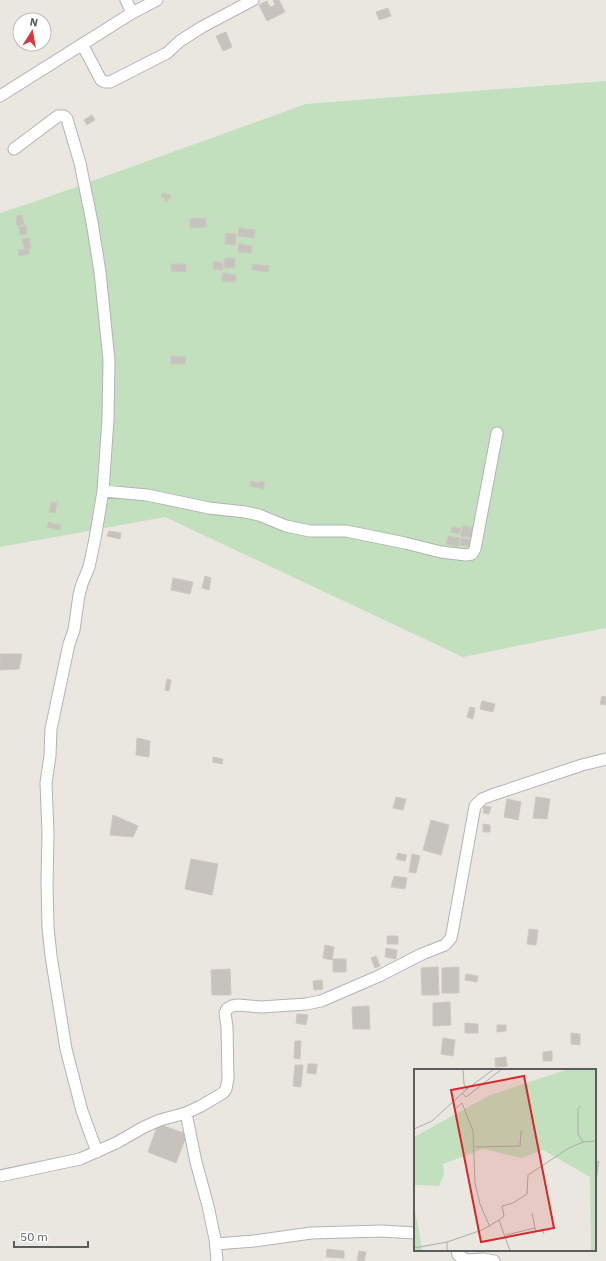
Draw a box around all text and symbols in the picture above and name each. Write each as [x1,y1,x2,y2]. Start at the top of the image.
north arrow [12,12,52,52]
text: N [29,15,39,30]
inset map [414,1069,596,1251]
scale bar [14,1223,88,1249]
text: 50 m [20,1229,48,1244]

